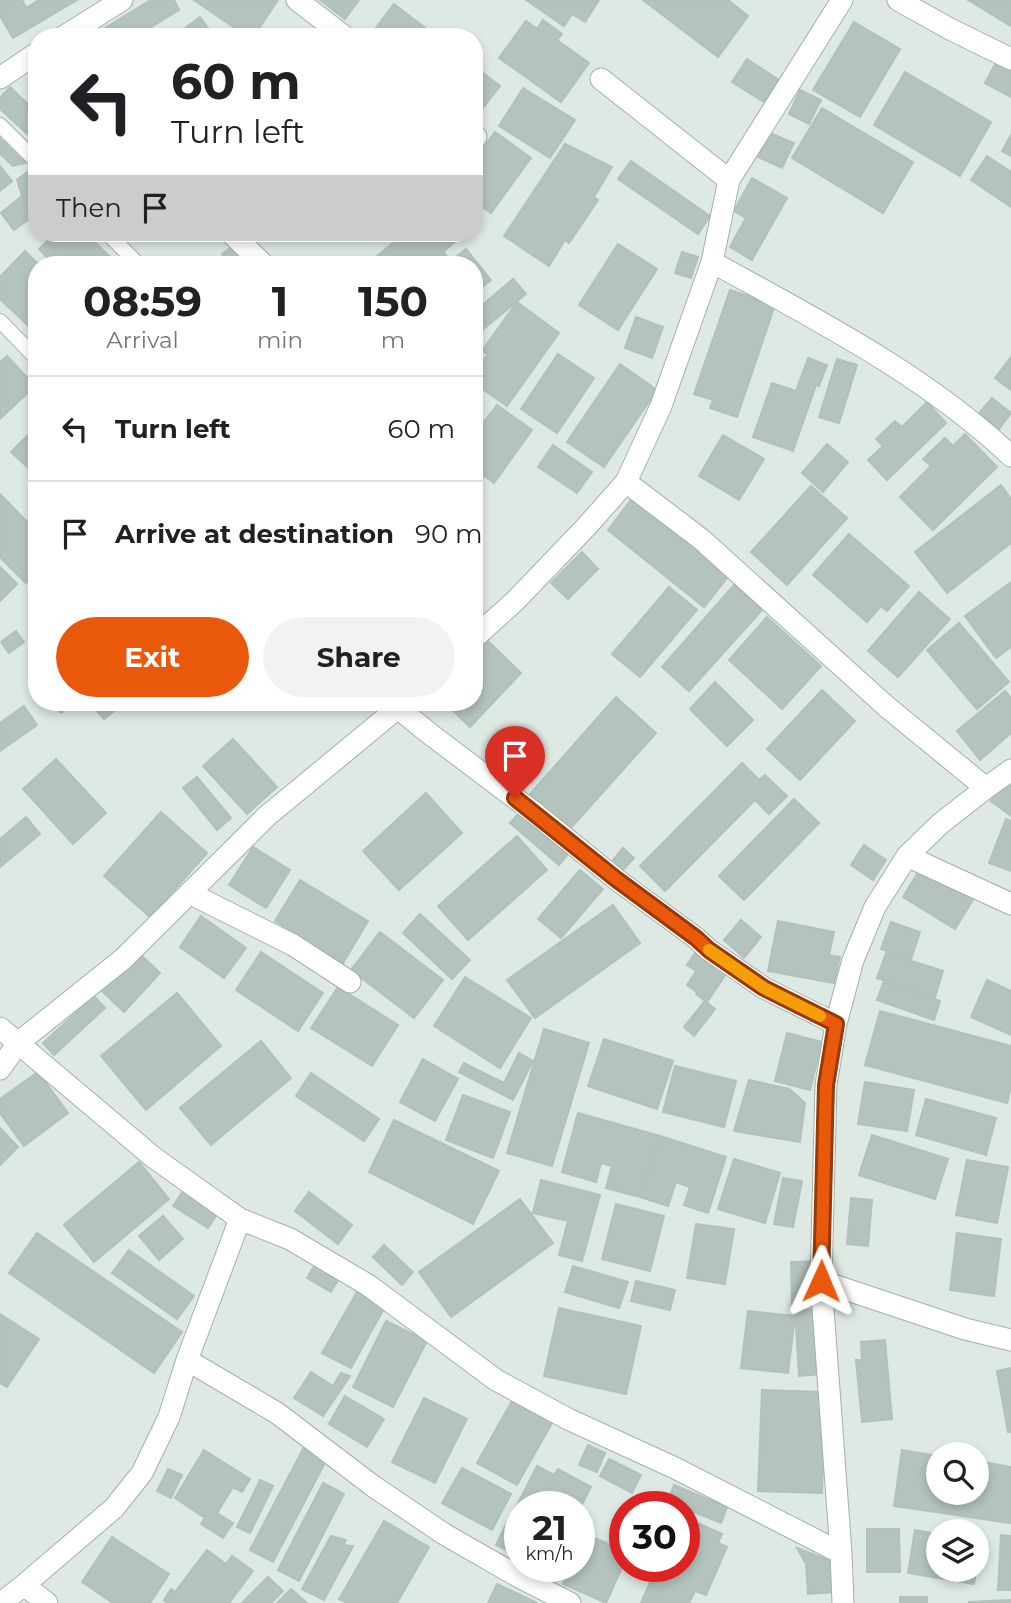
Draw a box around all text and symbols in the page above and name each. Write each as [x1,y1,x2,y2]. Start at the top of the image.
text: 60 m [171,52,301,111]
icon: left [56,56,147,147]
text: Turn left [171,112,305,151]
icon: arrive [136,189,174,227]
text: Then [56,192,122,224]
text: 08:59 [83,275,202,327]
text: 1 [272,275,288,327]
text: 150 [358,275,428,327]
text: Arrival [106,326,179,354]
text: min [257,326,303,354]
text: m [381,326,405,354]
icon: left [56,410,94,448]
text: Turn left [115,413,231,445]
text: 60 m [388,413,455,445]
icon: arrive [56,515,94,553]
text: Arrive at destination [115,518,394,550]
text: 90 m [415,518,483,550]
button: Exit [56,617,249,697]
button: Share [263,617,455,697]
pin [485,726,545,798]
icon: arrive [496,737,534,775]
position arrow [784,1244,858,1318]
map controls [926,1442,989,1582]
button: search [926,1442,989,1505]
speed limit sign: 30 [609,1491,700,1582]
text: 21 [532,1506,567,1549]
button: layers [926,1519,989,1582]
text: km/h [525,1543,574,1565]

